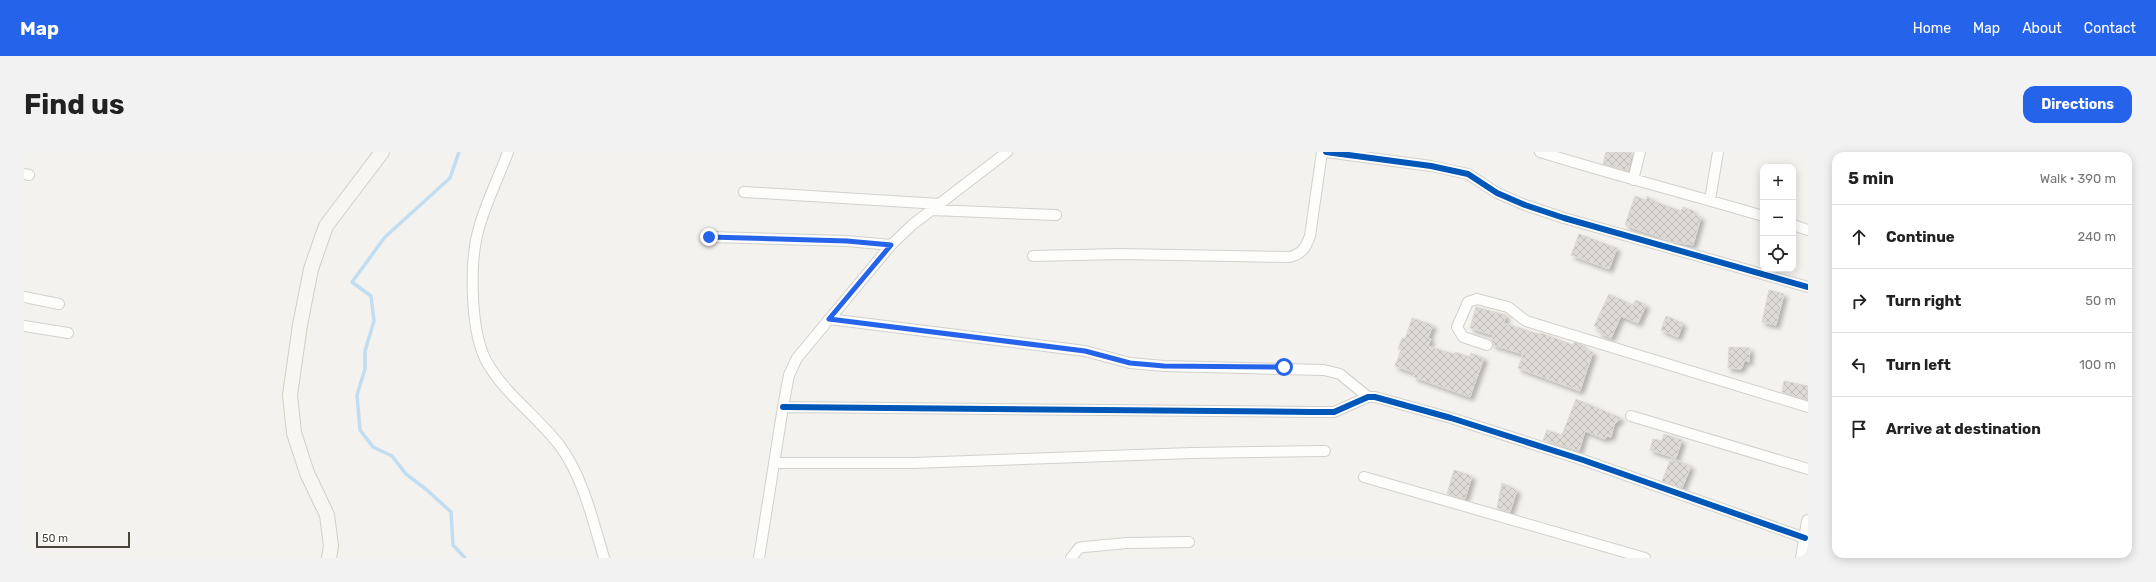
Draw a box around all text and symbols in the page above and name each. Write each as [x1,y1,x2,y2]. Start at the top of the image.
text: Map [20,17,59,40]
text: Home [1913,20,1951,37]
text: Map [1973,20,2000,37]
text: About [2022,20,2062,37]
text: Contact [2084,20,2136,37]
button: Directions [2023,86,2132,123]
text: Find us [24,88,124,121]
map controls [1760,164,1796,272]
button: + [1760,164,1796,200]
text: 5 min [1848,168,1894,188]
text: Walk · 390 m [2040,171,2116,186]
button: − [1760,200,1796,236]
icon: ahead [1848,226,1870,248]
route end [700,228,718,246]
text: Continue [1886,228,1955,246]
text: 240 m [2077,229,2116,244]
button: locate [1760,236,1796,272]
icon: right [1848,290,1870,312]
text: Turn right [1886,292,1961,310]
text: 50 m [2085,293,2116,308]
icon: left [1848,354,1870,376]
text: Turn left [1886,356,1951,374]
text: 100 m [2079,357,2116,372]
route start [1275,358,1293,376]
icon: arrive [1848,418,1870,440]
text: Arrive at destination [1886,420,2041,438]
scale bar [36,530,130,549]
text: 50 m [42,532,68,545]

